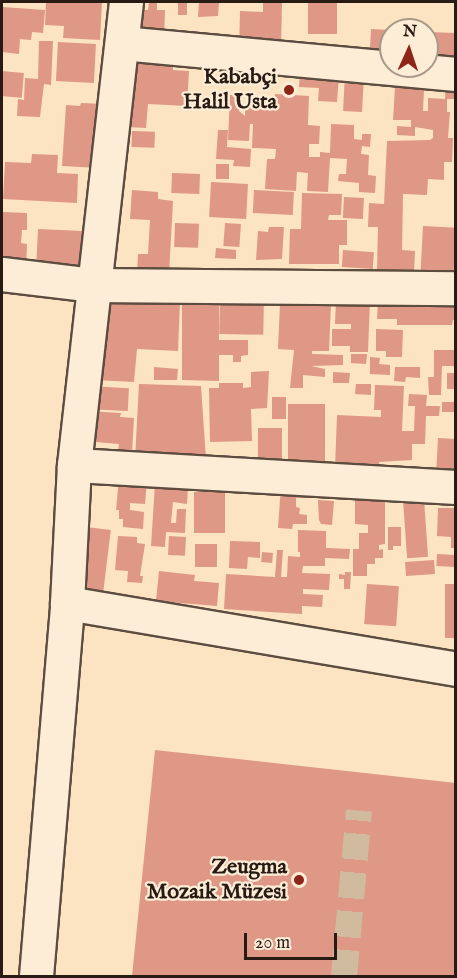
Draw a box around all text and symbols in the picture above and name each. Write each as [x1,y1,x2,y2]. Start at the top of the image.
north arrow [379,18,439,78]
text: N [402,22,417,42]
place label: Kababçi Halil Usta [183,64,277,116]
marker: Kababçi Halil Usta [282,83,296,97]
place label: Zeugma Mozaik Müzesi [147,854,287,906]
marker: Zeugma Mozaik Müzesi [292,873,306,887]
scale bar [247,921,340,959]
text: 20 m [255,932,290,955]

